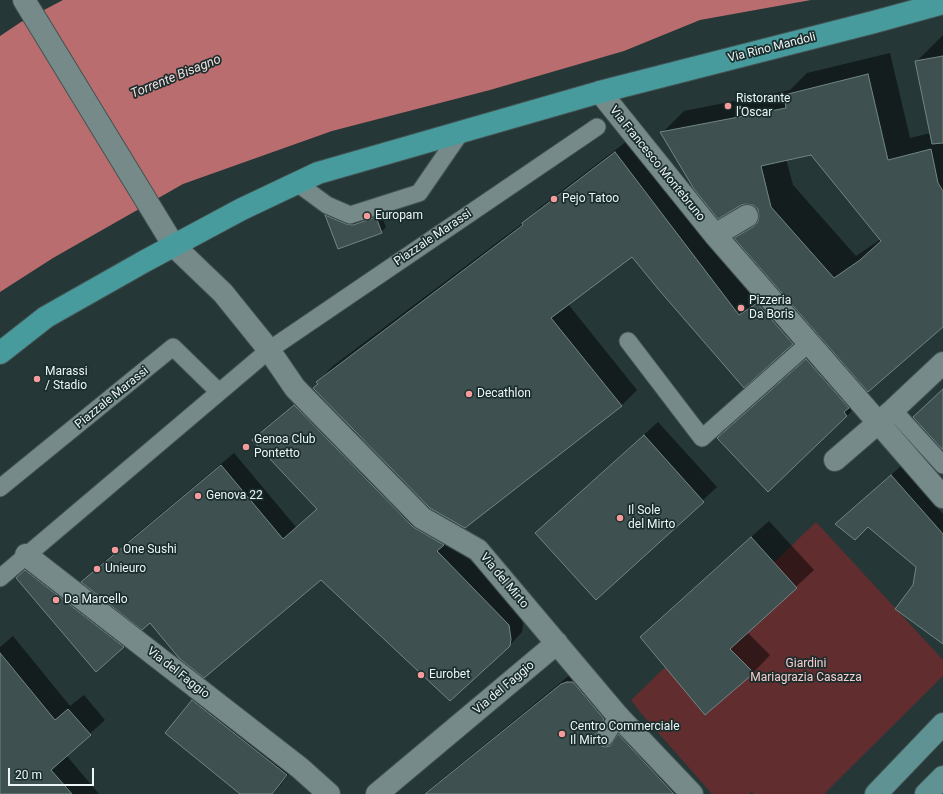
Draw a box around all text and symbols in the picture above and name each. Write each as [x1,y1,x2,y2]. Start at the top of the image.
street label: Via Rino Mandoli [727,30,817,66]
water label: Torrente Bisagno [129,52,223,102]
place label: Ristorante l'Oscar [736,92,790,120]
marker: Ristorante l'Oscar [723,101,733,111]
street label: Via Francesco Montebruno [606,104,708,224]
place label: Pejo Tatoo [562,192,619,206]
marker: Pejo Tatoo [549,194,559,204]
street label: Piazzale Marassi [392,207,474,269]
place label: Europam [375,209,423,223]
marker: Europam [362,211,372,221]
place label: Pizzeria Da Boris [749,294,794,322]
marker: Pizzeria Da Boris [736,303,746,313]
street label: Piazzale Marassi [72,364,152,432]
place label: Marassi / Stadio [45,365,88,393]
marker: Marassi / Stadio [32,374,42,384]
place label: Decathlon [477,387,531,401]
marker: Decathlon [464,389,474,399]
place label: Genoa Club Pontetto [254,433,316,461]
marker: Genoa Club Pontetto [241,442,251,452]
place label: Genova 22 [206,489,263,503]
marker: Genova 22 [193,491,203,501]
place label: Il Sole del Mirto [628,504,675,532]
marker: Il Sole del Mirto [615,513,625,523]
place label: One Sushi [123,543,177,557]
marker: One Sushi [110,545,120,555]
street label: Via del Mirto [477,551,531,611]
place label: Unieuro [105,562,146,576]
marker: Unieuro [92,564,102,574]
place label: Da Marcello [64,593,128,607]
marker: Da Marcello [51,595,61,605]
street label: Via del Faggio [144,644,212,702]
park label: Giardini Mariagrazia Casazza [750,657,862,685]
street label: Via del Faggio [471,658,537,718]
place label: Eurobet [429,668,470,682]
marker: Eurobet [416,670,426,680]
place label: Centro Commerciale Il Mirto [570,720,680,748]
marker: Centro Commerciale Il Mirto [557,729,567,739]
scale bar [10,760,96,786]
text: 20 m [15,768,42,782]

